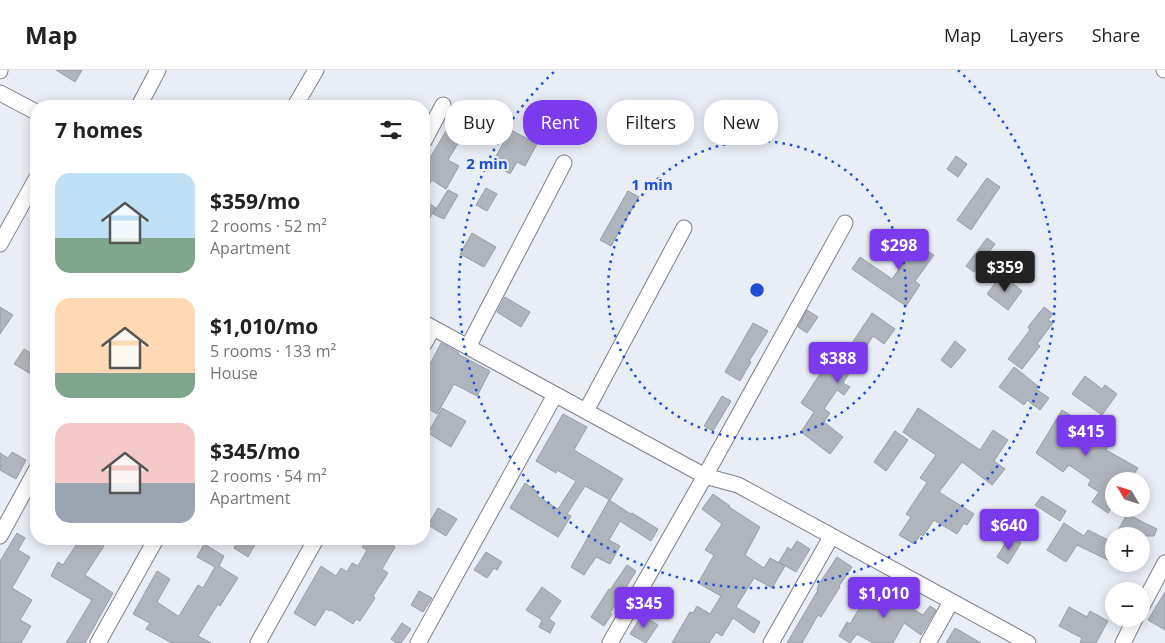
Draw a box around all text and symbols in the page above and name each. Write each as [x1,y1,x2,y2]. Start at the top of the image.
text: Map [25,18,77,51]
text: Map [944,23,981,47]
text: Layers [1009,23,1064,47]
text: Share [1092,23,1140,47]
chip: Buy [445,100,513,145]
chip: Rent [523,100,597,145]
chip: Filters [607,100,694,145]
chip: New [704,100,778,145]
text: 7 homes [55,116,143,144]
icon: filters [377,116,405,144]
text: 2 min [466,153,508,173]
text: 1 min [631,174,673,194]
text: $359/mo [210,187,300,215]
icon: home [95,193,155,253]
text: 2 rooms · 52 m² [210,215,327,237]
pin: $298 [869,228,929,271]
text: $298 [881,234,917,256]
text: Apartment [210,237,290,259]
pin: $359 [975,250,1035,293]
text: $359 [987,256,1023,278]
centre of rings [748,281,766,299]
text: $1,010/mo [210,312,318,340]
icon: home [95,318,155,378]
text: 5 rooms · 133 m² [210,340,336,362]
pin: $388 [808,342,868,384]
text: $388 [820,347,856,369]
text: House [210,362,258,384]
pin: $415 [1056,414,1116,457]
text: $415 [1068,420,1104,442]
text: $345/mo [210,437,300,465]
icon: home [95,443,155,503]
text: 2 rooms · 54 m² [210,465,327,487]
north arrow [1105,472,1150,518]
map controls [1105,472,1150,627]
text: Apartment [210,487,290,509]
pin: $640 [979,508,1039,551]
text: $640 [991,514,1027,536]
button: + [1105,527,1150,572]
pin: $1,010 [843,576,925,619]
text: $1,010 [859,582,909,604]
button: − [1105,582,1150,627]
pin: $345 [614,586,674,629]
text: $345 [626,592,662,614]

